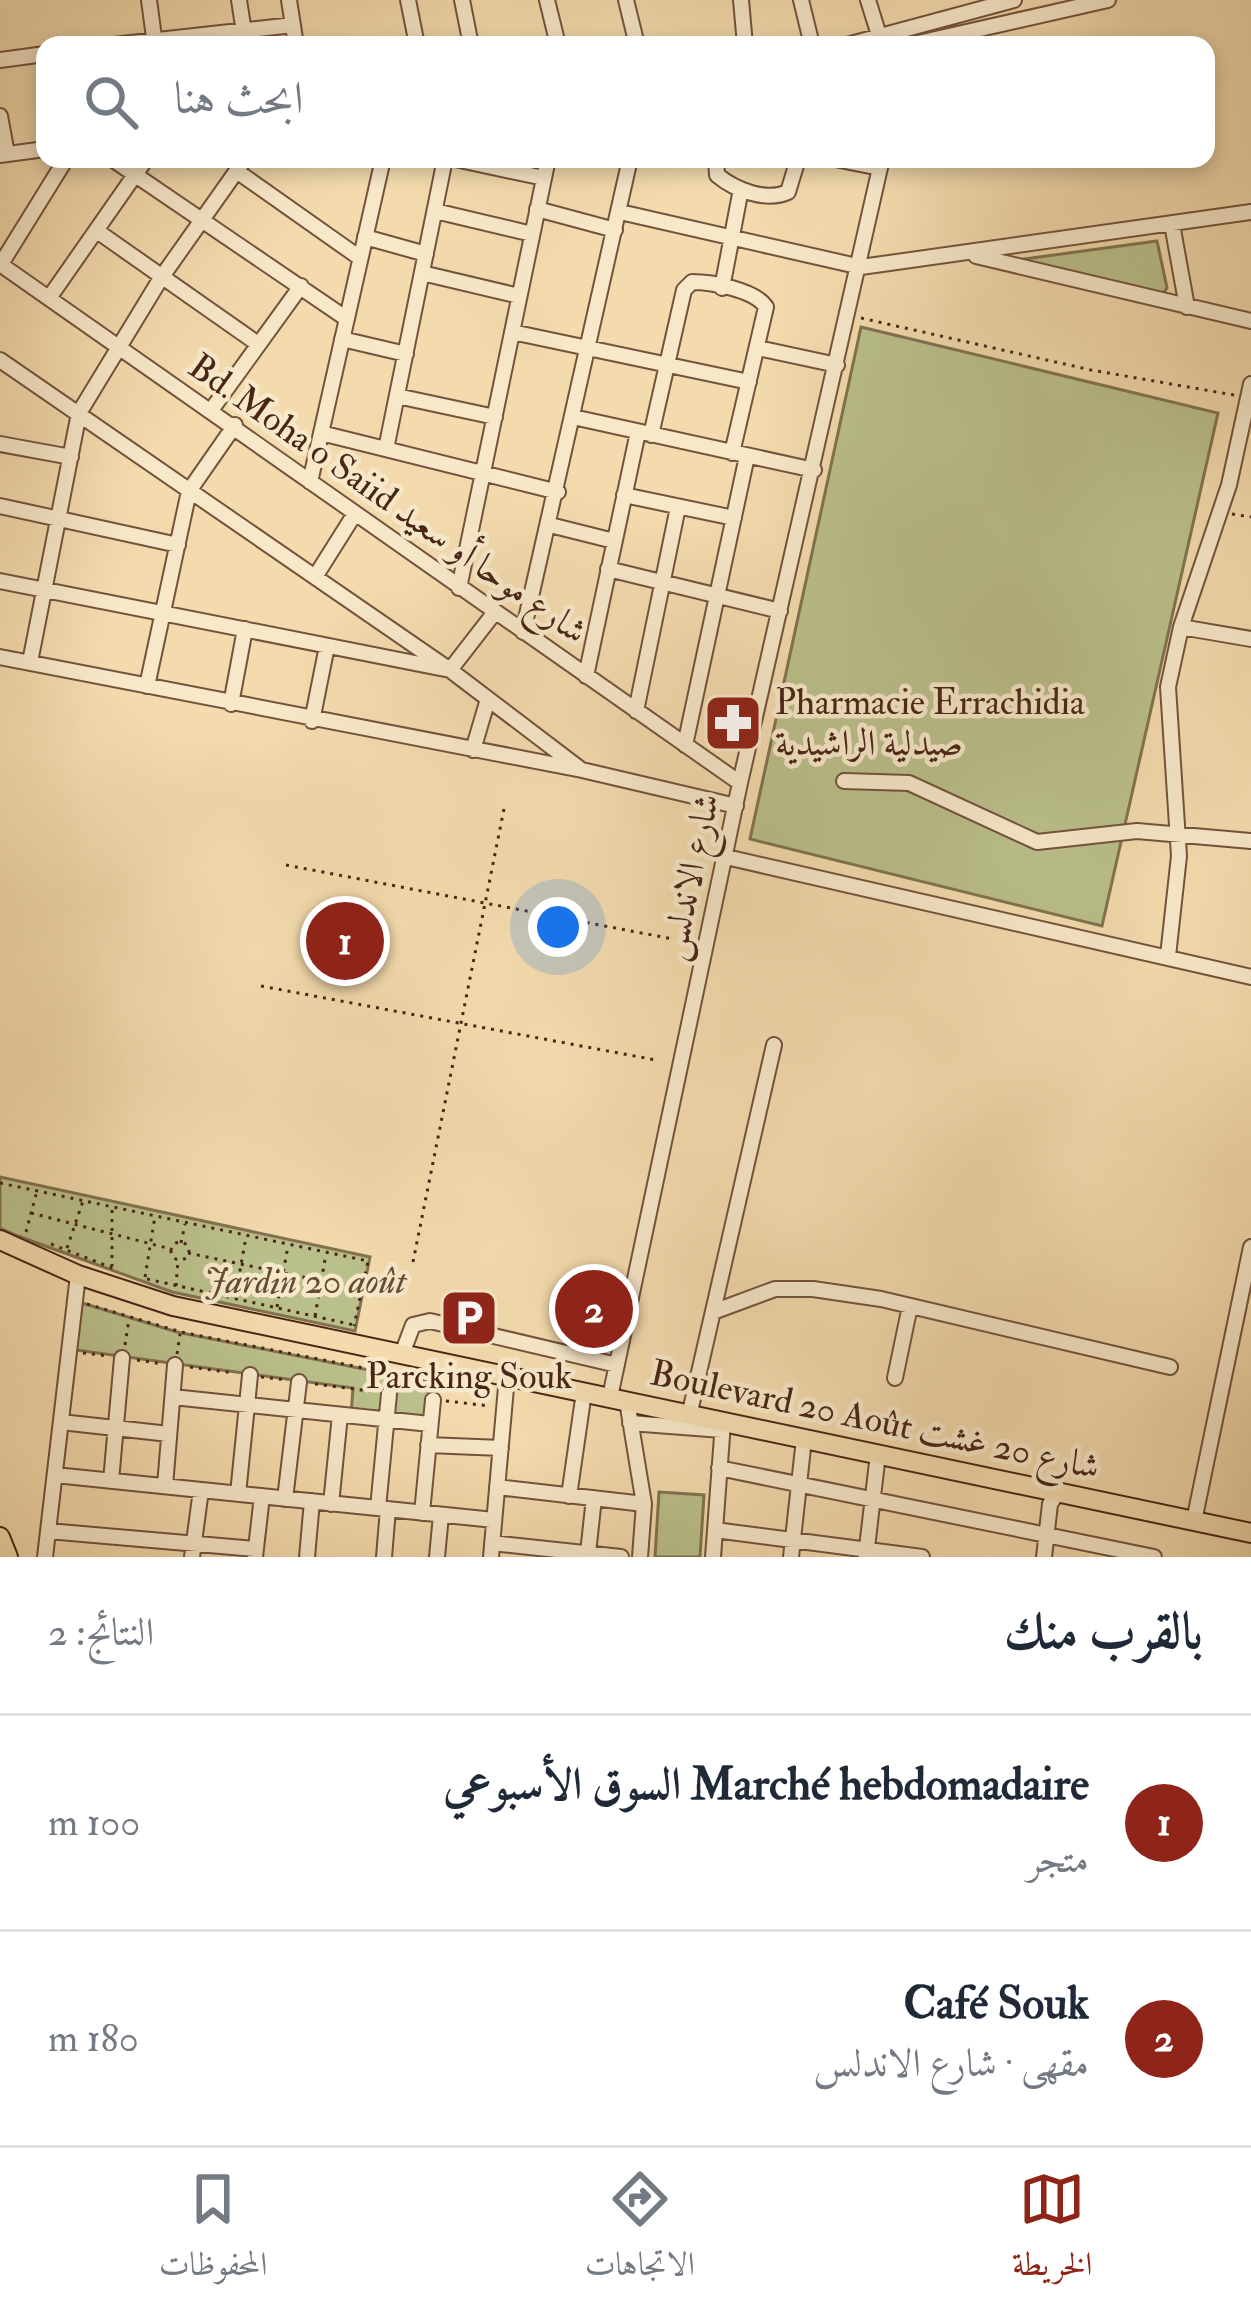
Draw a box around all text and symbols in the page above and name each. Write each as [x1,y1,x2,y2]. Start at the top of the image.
search box [36,36,1215,168]
icon: search [78,69,144,135]
text: ابحث هنا [174,71,304,127]
street label: Bd. Moha o Saiid شارع موحا أو سعيد [176,341,598,660]
place label: Pharmacie Errachidia صيدلية الراشيدية [775,680,1086,766]
pharmacy icon: Pharmacie Errachidia صيدلية الراشيدية [702,692,764,754]
street label: شارع الاندلس [650,789,736,966]
pin: 1 [306,896,384,986]
your location [528,897,588,957]
park label: Jardin 20 août [204,1259,408,1304]
pin: 2 [555,1264,633,1354]
parking icon: Parcking Souk [438,1287,500,1349]
street label: Boulevard 20 Août شارع 20 غشت [645,1350,1104,1497]
place label: Parcking Souk [366,1354,572,1399]
text: بالقرب منك [1004,1600,1203,1664]
text: النتائج: 2 [48,1608,154,1657]
text: Marché hebdomadaire السوق الأسبوعي [443,1757,1089,1813]
text: 100 m [48,1798,140,1847]
text: 1 [1157,1798,1171,1847]
text: متجر [1027,1835,1089,1884]
text: Café Souk [904,1976,1089,2032]
text: 180 m [48,2014,139,2063]
text: 2 [1154,2014,1174,2063]
text: مقهى · شارع الاندلس [813,2039,1089,2088]
tab: المحفوظات [159,2166,267,2296]
tab: الاتجاهات [585,2166,695,2296]
tab: الخريطة [1012,2166,1092,2296]

